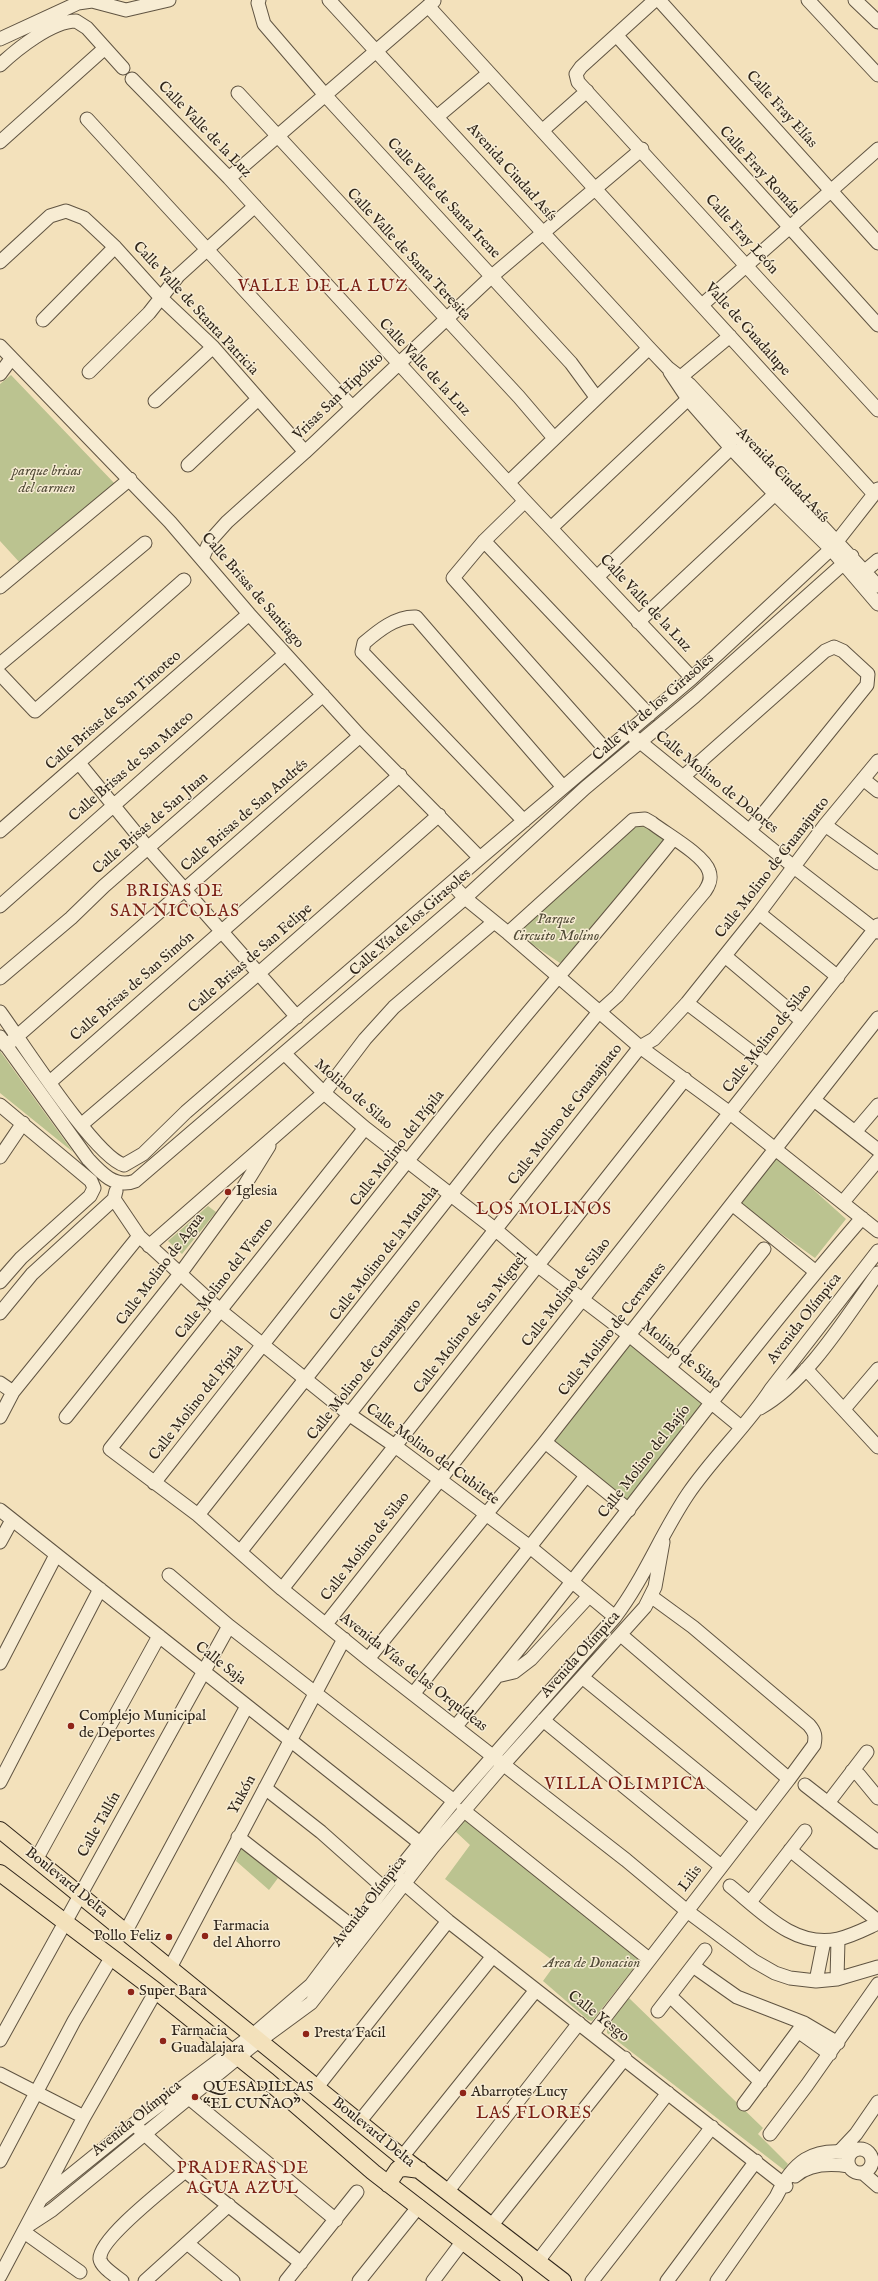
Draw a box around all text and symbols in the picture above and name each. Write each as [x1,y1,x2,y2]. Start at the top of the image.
street label: Calle Fray Elías [742,68,820,152]
street label: Calle Valle de la Luz [154,78,254,182]
street label: Avenida Ciudad Asís [462,120,560,226]
street label: Calle Fray Román [715,123,803,219]
street label: Calle Valle de Santa Irene [383,135,503,263]
street label: Calle Valle de Santa Teresita [342,185,474,325]
street label: Calle Fray León [701,191,781,279]
street label: Calle Valle de Stanta Patricia [128,238,262,380]
district label: VALLE DE LA LUZ [238,278,408,298]
street label: Valle de Guadalupe [700,280,794,380]
street label: Calle Valle de la Luz [374,316,474,420]
street label: Vrisas San Hipólito [290,349,388,445]
street label: Avenida Ciudad Asís [732,425,832,527]
park label: parque brisas del carmen [12,463,82,498]
street label: Calle Brisas de Santiago [197,529,307,653]
street label: Calle Valle de la Luz [595,552,695,656]
street label: Calle Brisas de San Timoteo [43,647,185,775]
street label: Calle Vía de los Girasoles [590,650,718,766]
street label: Calle Brisas de San Mateo [66,708,198,826]
street label: Calle Molino de Dolores [651,728,781,838]
street label: Calle Brisas de San Andrés [178,756,312,876]
street label: Calle Brisas de San Juan [90,769,212,879]
street label: Calle Molino de Guanajuato [712,794,834,942]
street label: Calle Vía de los Girasoles [347,865,475,981]
district label: BRISAS DE SAN NICOLAS [110,883,240,923]
street label: Calle Brisas de San Felipe [185,900,317,1018]
park label: Parque Circuito Molino [513,911,599,946]
street label: Calle Brisas de San Simón [67,928,199,1046]
street label: Calle Molino de Silao [720,981,816,1097]
street label: Calle Molino de Guanajuato [505,1041,627,1189]
street label: Molino de Silao [310,1056,396,1134]
street label: Calle Molino del Pípila [347,1087,449,1211]
place label: Iglesia [236,1183,277,1201]
street label: Calle Molino de la Mancha [327,1183,443,1325]
marker: Iglesia [223,1187,233,1197]
district label: LOS MOLINOS [476,1201,612,1221]
street label: Calle Molino de Agua [113,1210,209,1330]
street label: Calle Molino del Viento [172,1215,278,1343]
street label: Calle Molino de Silao [519,1235,615,1351]
street label: Calle Molino de San Miguel [410,1250,532,1398]
street label: Calle Molino de Cervantes [555,1260,671,1400]
street label: Avenida Olímpica [764,1270,846,1368]
street label: Calle Molino de Guanajuato [304,1296,426,1444]
street label: Molino de Silao [637,1318,725,1394]
street label: Calle Molino del Pípila [146,1341,248,1465]
street label: Calle Molino del Cubilete [362,1401,502,1509]
street label: Calle Molino del Bajío [595,1402,695,1522]
street label: Calle Molino de Silao [318,1489,414,1605]
street label: Avenida Olímpica [537,1608,625,1702]
street label: Avenida Vías de las Orquídeas [336,1610,490,1736]
street label: Calle Saja [191,1639,249,1689]
place label: Complejo Municipal de Deportes [79,1708,206,1743]
marker: Complejo Municipal de Deportes [66,1721,76,1731]
street label: Yukón [225,1773,261,1817]
district label: VILLA OLIMPICA [544,1776,706,1796]
street label: Calle Tallín [75,1789,125,1861]
street label: Boulevard Delta [21,1844,111,1922]
street label: Avenida Olímpica [329,1853,411,1951]
street label: Lilis [675,1862,707,1896]
place label: Farmacia del Ahorro [213,1918,280,1953]
place label: Pollo Feliz [94,1928,161,1946]
marker: Farmacia del Ahorro [200,1931,210,1941]
marker: Pollo Feliz [164,1932,174,1942]
park label: Area de Donacion [544,1955,640,1973]
place label: Super Bara [139,1983,207,2001]
marker: Super Bara [126,1987,136,1997]
street label: Calle Yesgo [564,1987,632,2047]
place label: Farmacia Guadalajara [171,2023,244,2058]
place label: Presta Facil [314,2025,386,2043]
marker: Presta Facil [301,2029,311,2039]
marker: Farmacia Guadalajara [158,2036,168,2046]
street label: Avenida Olímpica [89,2077,185,2161]
place label: QUESADILLAS “EL CUÑAO” [203,2079,314,2114]
place label: Abarrotes Lucy [471,2084,568,2102]
marker: Abarrotes Lucy [458,2088,468,2098]
marker: QUESADILLAS “EL CUÑAO” [190,2092,200,2102]
street label: Boulevard Delta [328,2094,418,2172]
district label: LAS FLORES [476,2105,592,2125]
district label: PRADERAS DE AGUA AZUL [177,2160,309,2200]

